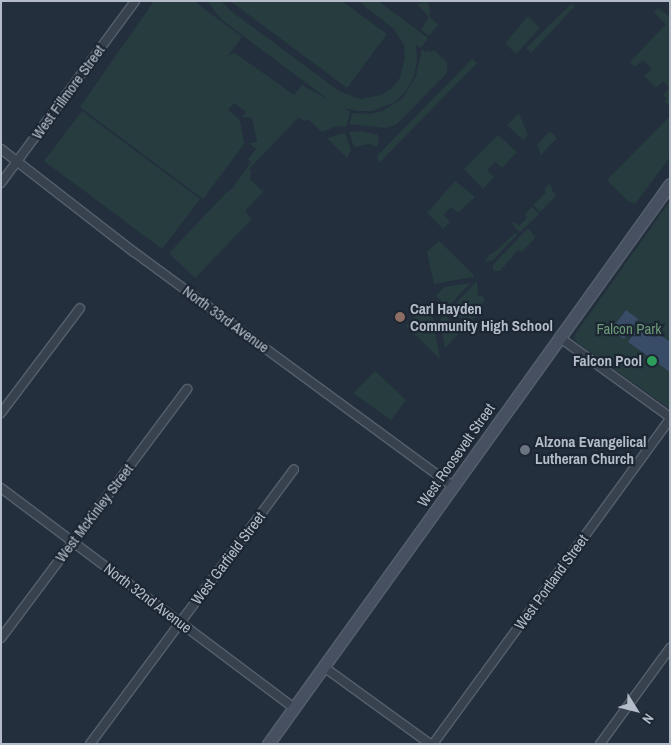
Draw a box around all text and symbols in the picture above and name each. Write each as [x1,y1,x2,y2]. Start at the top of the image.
street label: West Fillmore Street [28,41,108,143]
street label: North 33rd Avenue [179,281,273,357]
place label: Carl Hayden Community High School [410,299,553,334]
marker: Carl Hayden Community High School [394,311,406,323]
park label: Falcon Park [596,320,662,338]
place label: Falcon Pool [573,352,642,370]
marker: Falcon Pool [646,355,658,367]
street label: West Roosevelt Street [414,400,498,510]
place label: Alzona Evangelical Lutheran Church [535,432,646,467]
marker: Alzona Evangelical Lutheran Church [519,444,531,456]
street label: West McKinley Street [51,460,137,566]
street label: West Garfield Street [187,508,269,608]
street label: West Portland Street [510,531,592,633]
street label: North 32nd Avenue [100,559,196,637]
north arrow [611,685,661,735]
text: N [638,710,658,727]

